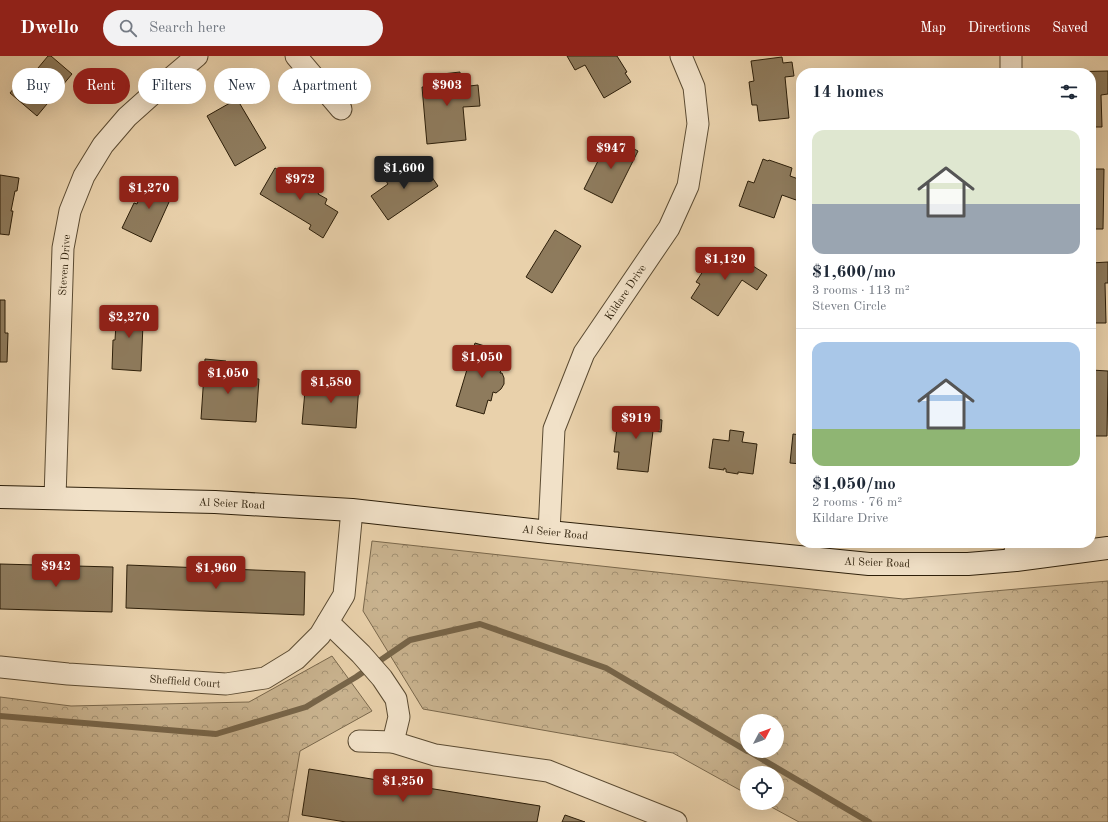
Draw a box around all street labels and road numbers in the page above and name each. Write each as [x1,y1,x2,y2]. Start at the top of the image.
street label: Steven Drive [58,234,73,296]
street label: Kildare Drive [604,263,649,323]
street label: Al Seier Road [198,497,266,512]
street label: Al Seier Road [521,525,589,542]
street label: Al Seier Road [844,557,911,570]
street label: Sheffield Court [149,675,221,690]

